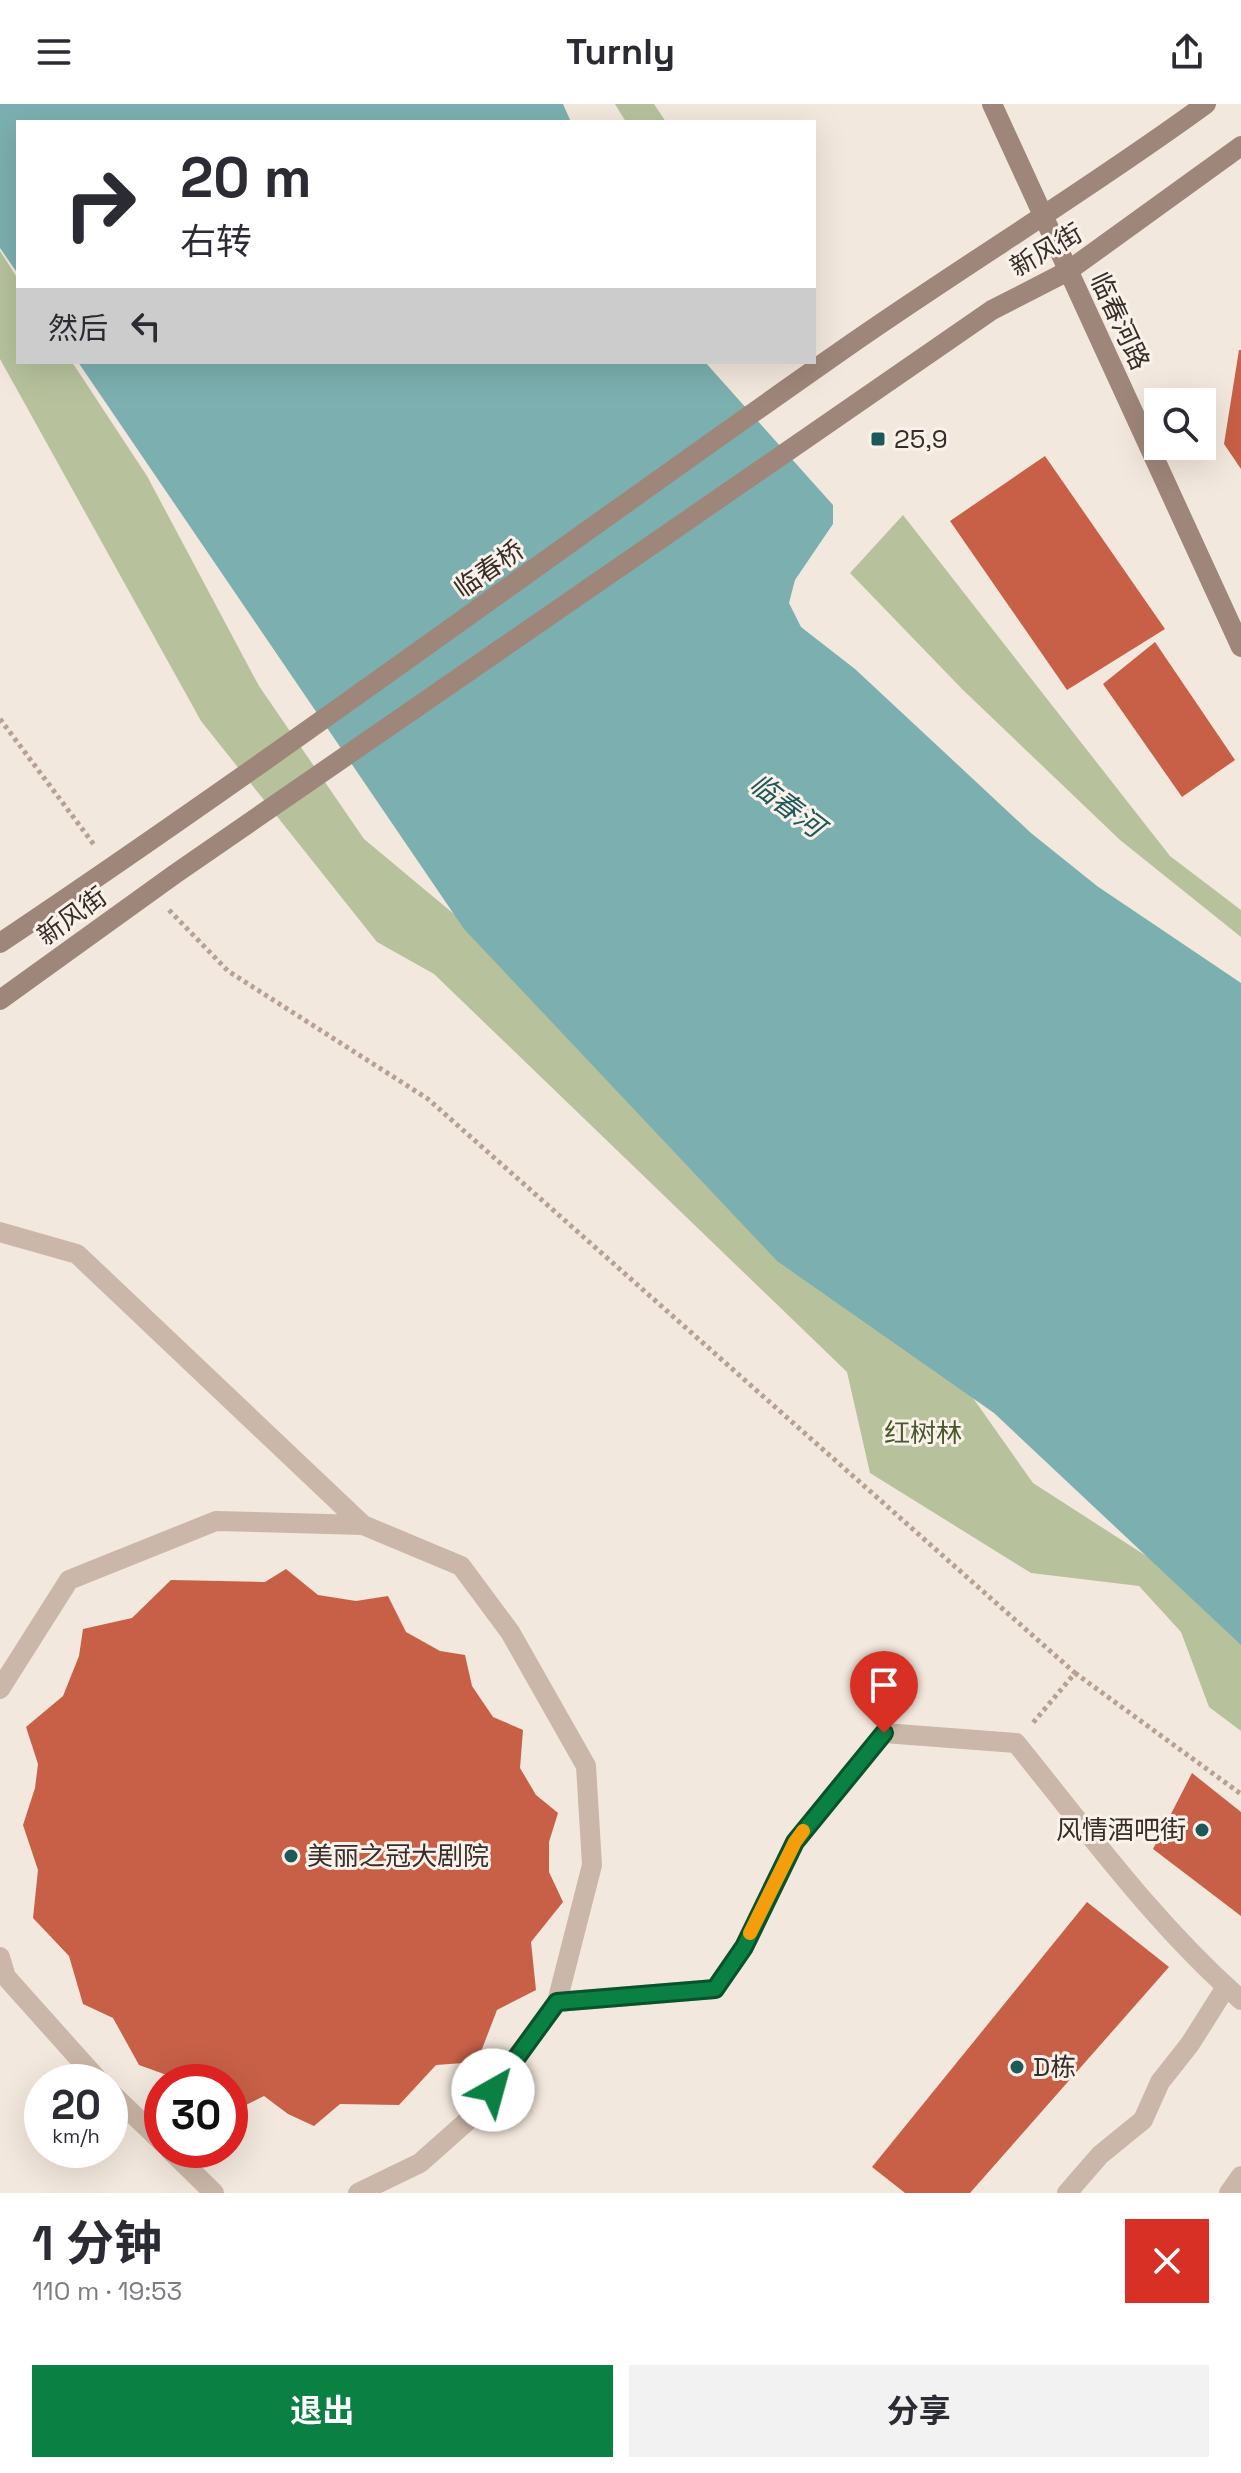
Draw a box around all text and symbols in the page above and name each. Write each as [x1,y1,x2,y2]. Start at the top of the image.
text: Turnly [566,29,675,75]
icon: menu [32,30,76,74]
icon: share [1165,30,1209,74]
text: 20 m [180,142,312,213]
icon: right [48,152,152,256]
street label: 新风街 [1004,216,1088,284]
text: 右转 [180,219,252,265]
street label: 临春河路 [1083,267,1157,375]
icon: left [124,304,168,348]
text: 然后 [48,309,108,348]
map controls [1144,388,1216,460]
button: search [1144,388,1216,460]
place label: 25,9 [894,422,948,456]
marker: 25,9 [869,430,887,448]
street label: 临春桥 [447,533,531,605]
water label: 临春河 [743,765,835,848]
street label: 新风街 [30,879,114,953]
park label: 红树林 [884,1416,962,1450]
pin [850,1651,918,1733]
icon: arrive [862,1663,906,1707]
place label: 风情酒吧街 [1056,1813,1186,1847]
marker: 风情酒吧街 [1193,1821,1211,1839]
place label: 美丽之冠大剧院 [307,1839,489,1873]
marker: 美丽之冠大剧院 [282,1847,300,1865]
position arrow [451,2048,535,2132]
place label: D栋 [1033,2050,1076,2084]
marker: D栋 [1008,2058,1026,2076]
speed limit sign: 30 [144,2064,248,2168]
text: 20 [51,2080,101,2131]
text: km/h [52,2123,100,2149]
text: 1 分钟 [32,2213,162,2274]
button: close [1125,2219,1209,2303]
text: 110 m · 19:53 [32,2274,182,2308]
button: 退出 [32,2365,613,2457]
button: 分享 [629,2365,1209,2457]

